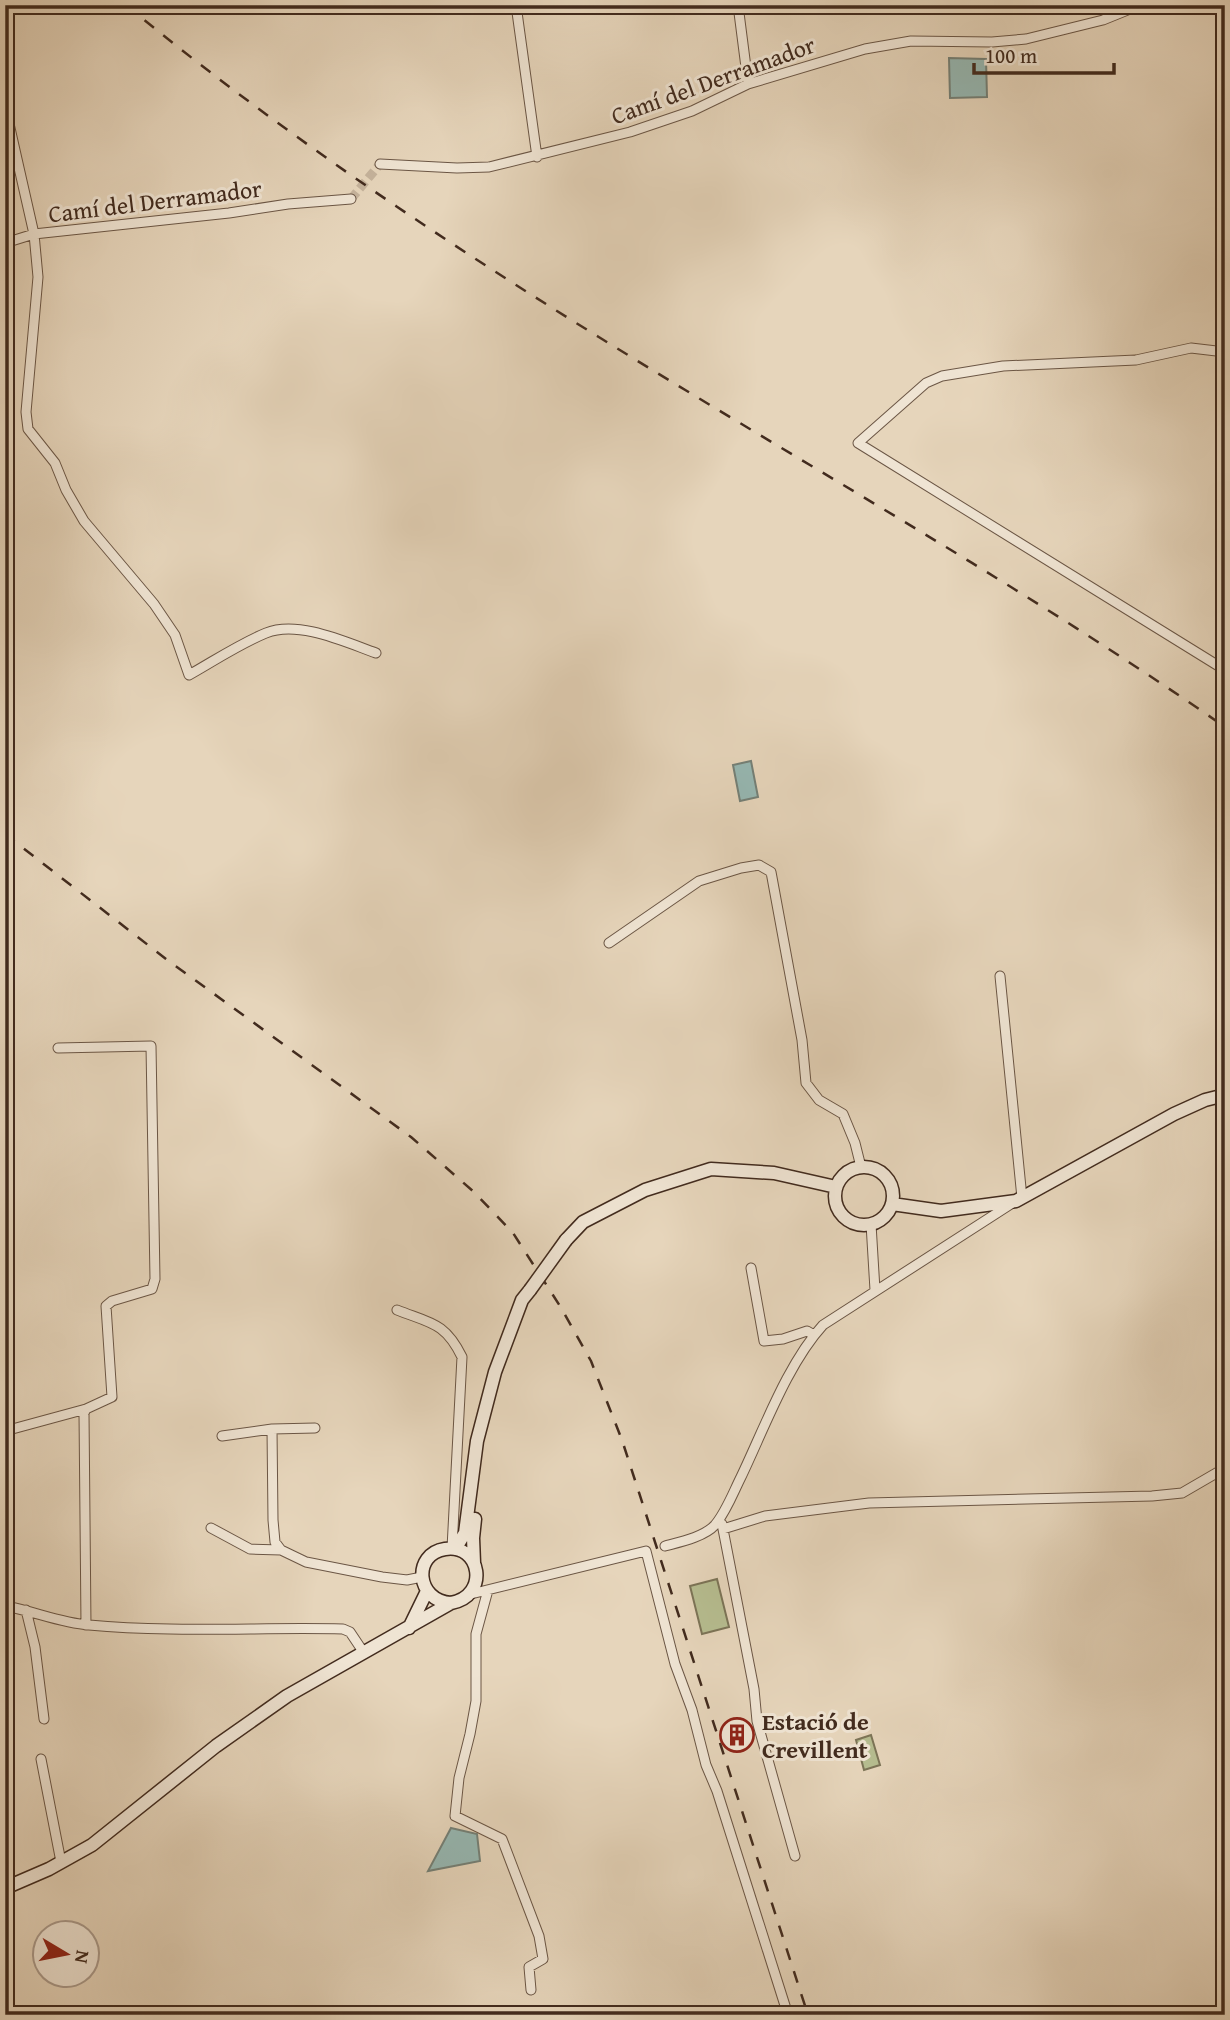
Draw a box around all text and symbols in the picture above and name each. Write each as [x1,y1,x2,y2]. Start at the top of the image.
street label: Camí del Derramador [606,27,820,133]
scale bar [974,32,1114,76]
text: 100 m [985,40,1037,71]
street label: Camí del Derramador [46,171,264,231]
place label: Estació de Crevillent [762,1704,869,1767]
building icon: Estació de Crevillent [718,1716,756,1754]
north arrow [32,1918,102,1988]
text: N [68,1948,98,1966]

